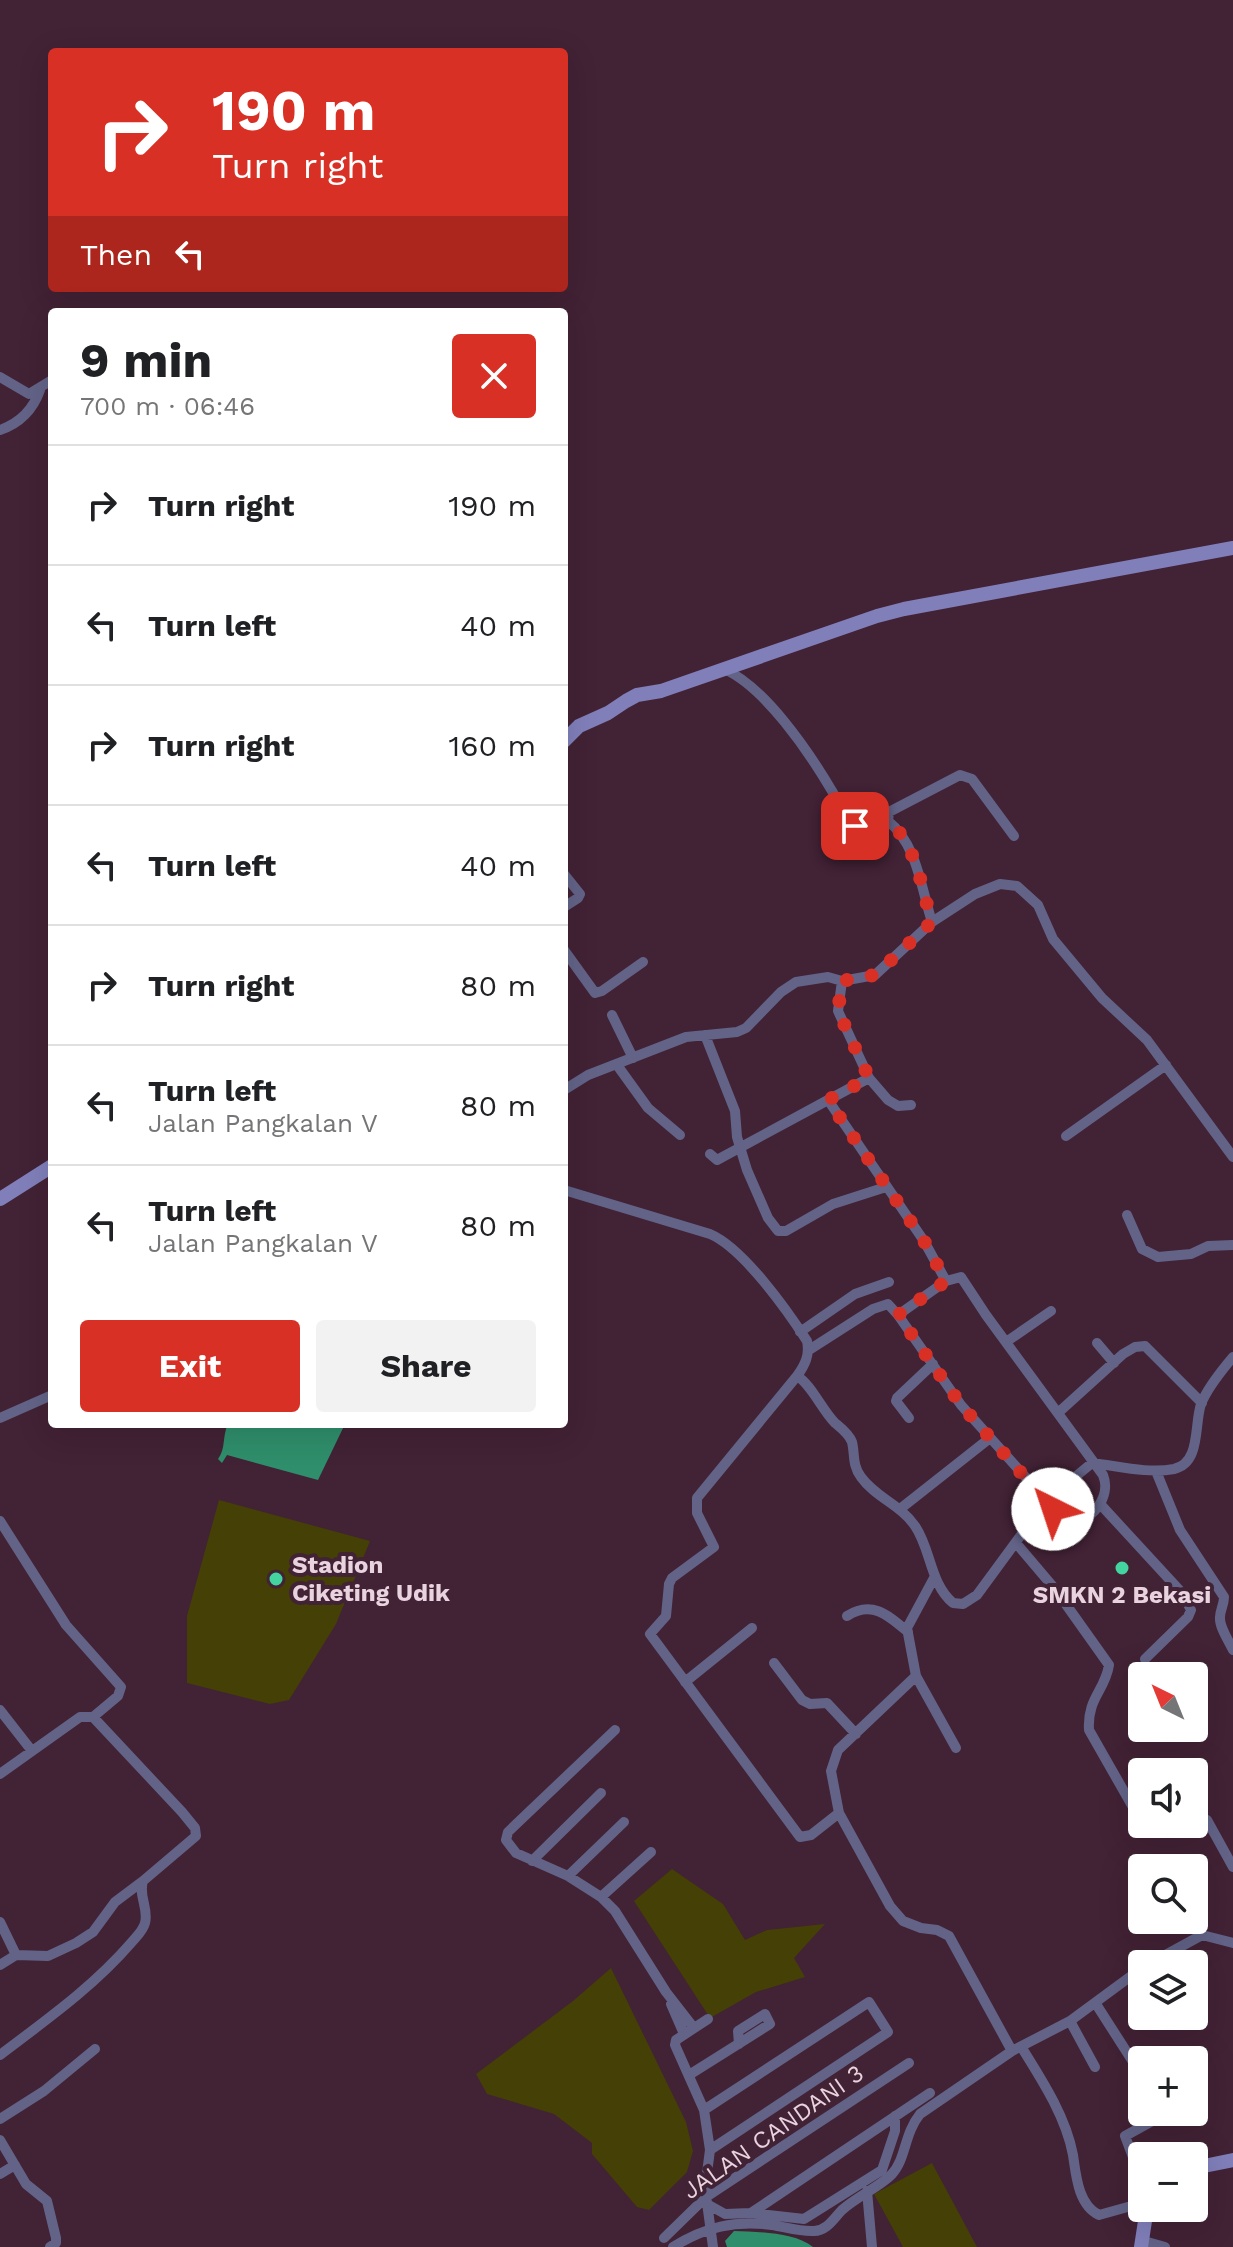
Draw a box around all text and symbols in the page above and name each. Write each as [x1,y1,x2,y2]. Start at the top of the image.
text: 190 m [212,78,375,144]
icon: right [80,80,184,184]
text: Turn right [212,145,383,187]
icon: left [168,232,212,276]
text: Then [80,237,152,272]
text: 9 min [80,332,212,389]
button: close [452,334,536,418]
text: 700 m · 06:46 [80,391,255,421]
icon: right [80,483,124,527]
text: Turn right [148,488,294,523]
text: 190 m [448,488,536,523]
icon: left [80,603,124,647]
text: Turn left [148,608,276,643]
text: 40 m [460,608,536,643]
icon: right [80,723,124,767]
text: Turn right [148,728,294,763]
text: 160 m [449,728,536,763]
pin [821,792,889,860]
icon: arrive [833,804,877,848]
icon: left [80,843,124,887]
text: Turn left [148,848,276,883]
text: 40 m [460,848,536,883]
icon: right [80,963,124,1007]
text: Turn right [148,968,294,1003]
text: 80 m [460,968,536,1003]
text: Turn left [148,1073,276,1108]
icon: left [80,1083,124,1127]
text: 80 m [460,1088,536,1123]
text: Jalan Pangkalan V [148,1108,378,1138]
text: Turn left [148,1193,276,1228]
icon: left [80,1203,124,1247]
text: 80 m [460,1208,536,1243]
text: Jalan Pangkalan V [148,1228,378,1258]
button: Exit [80,1320,300,1412]
button: Share [316,1320,536,1412]
position arrow [1011,1467,1095,1551]
place label: Stadion Ciketing Udik [292,1551,450,1607]
marker: SMKN 2 Bekasi [1113,1559,1131,1577]
marker: Stadion Ciketing Udik [267,1570,285,1588]
place label: SMKN 2 Bekasi [1033,1581,1211,1609]
north arrow [1128,1662,1208,1742]
map controls [1128,1662,1208,2222]
button: sound [1128,1758,1208,1838]
button: search [1128,1854,1208,1934]
button: layers [1128,1950,1208,2030]
button: + [1128,2046,1208,2126]
street label: JALAN CANDANI 3 [677,2059,869,2205]
button: − [1128,2142,1208,2222]

